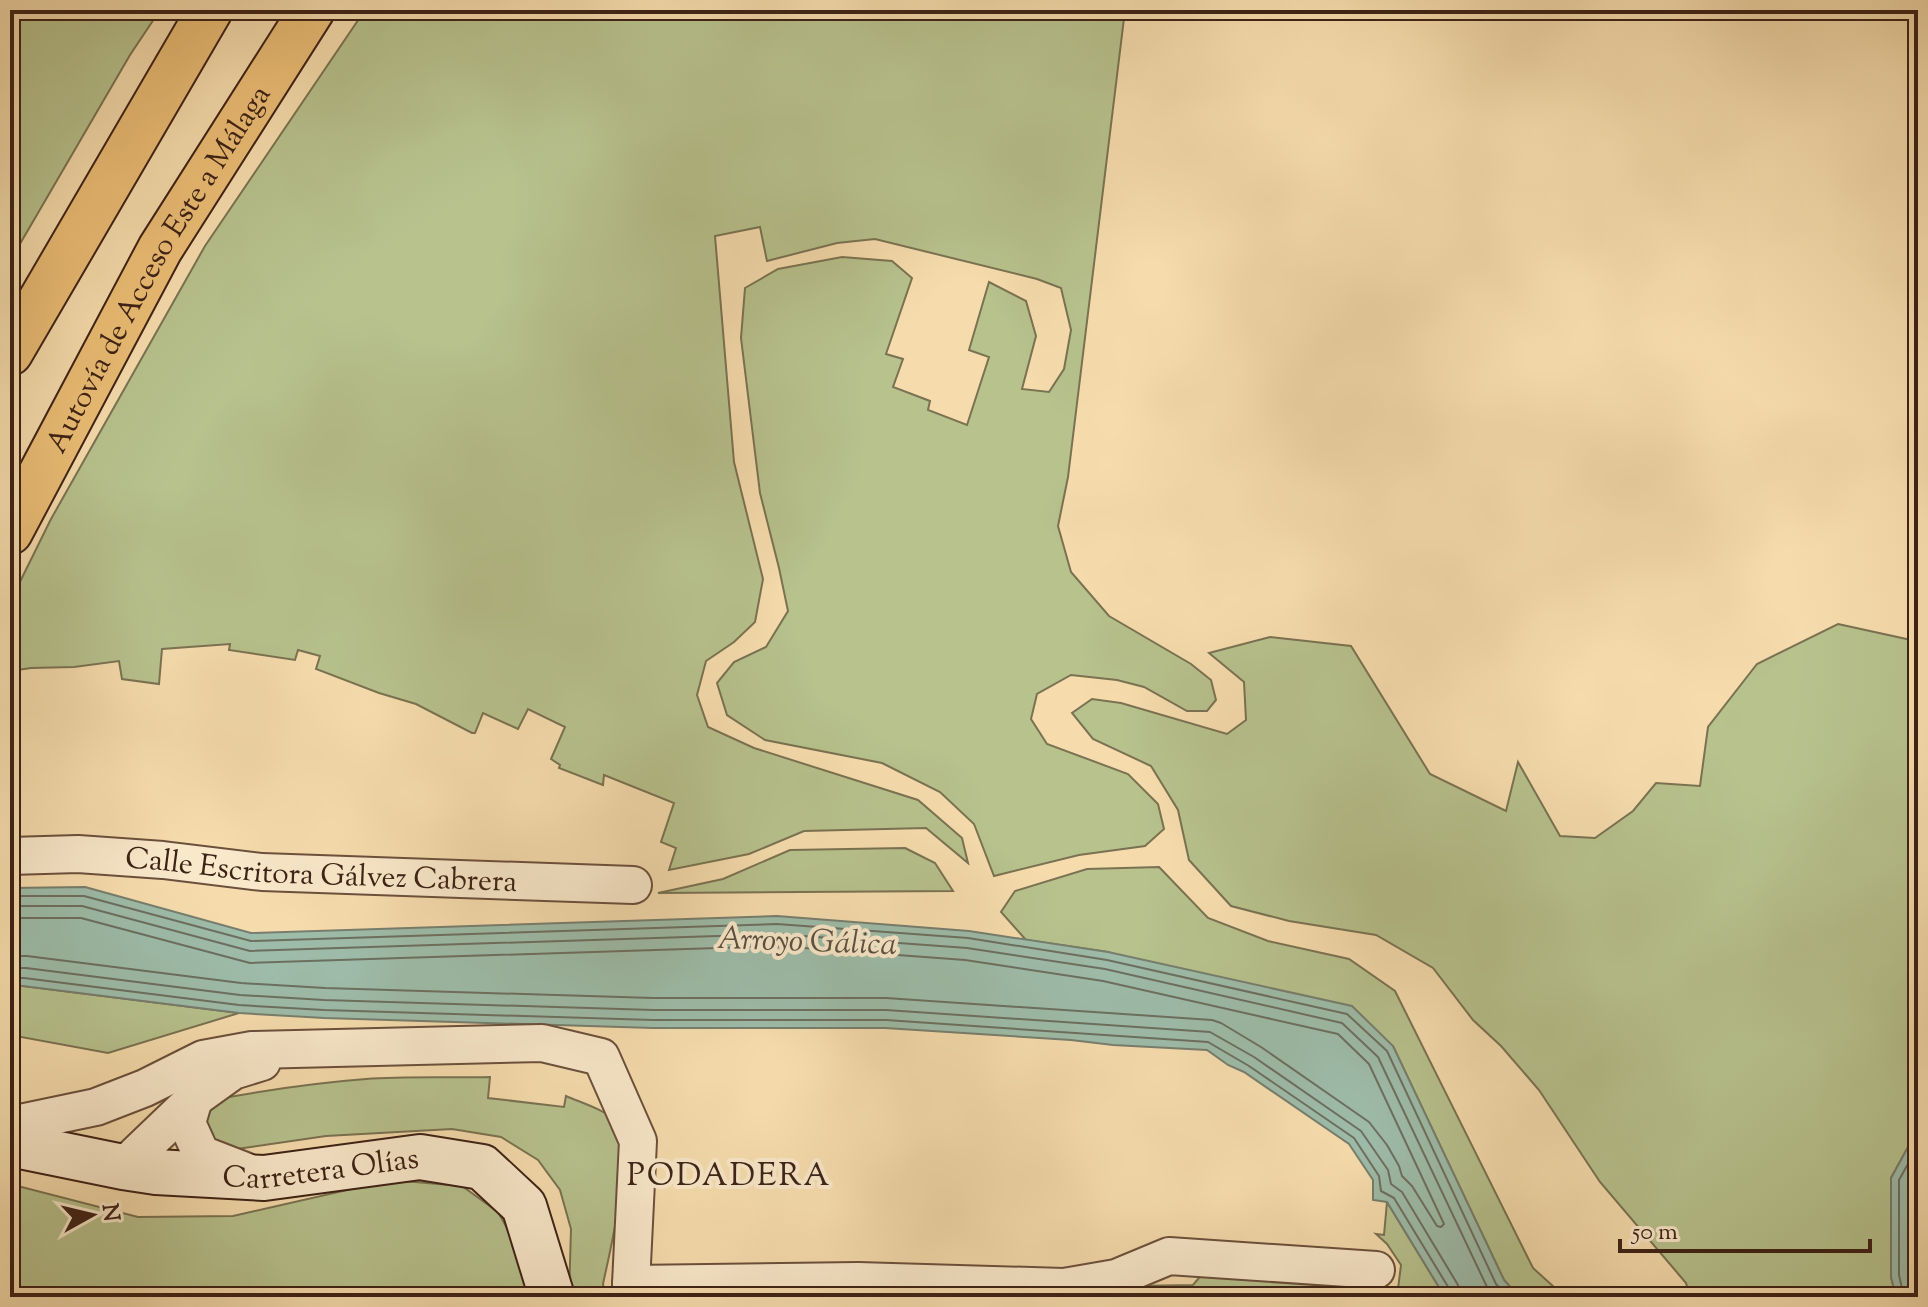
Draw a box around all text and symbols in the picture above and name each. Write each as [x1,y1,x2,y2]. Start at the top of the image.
street label: Autovía de Acceso Este a Málaga [37,77,283,462]
street label: Calle Escritora Gálvez Cabrera [124,838,518,905]
water label: Arroyo Gálica [716,917,898,969]
street label: Carretera Olías [221,1138,422,1202]
district label: PODADERA [627,1154,831,1200]
north arrow [52,1175,132,1255]
text: N [92,1202,126,1224]
scale bar [1620,1203,1870,1253]
text: 50 m [1630,1216,1678,1250]

